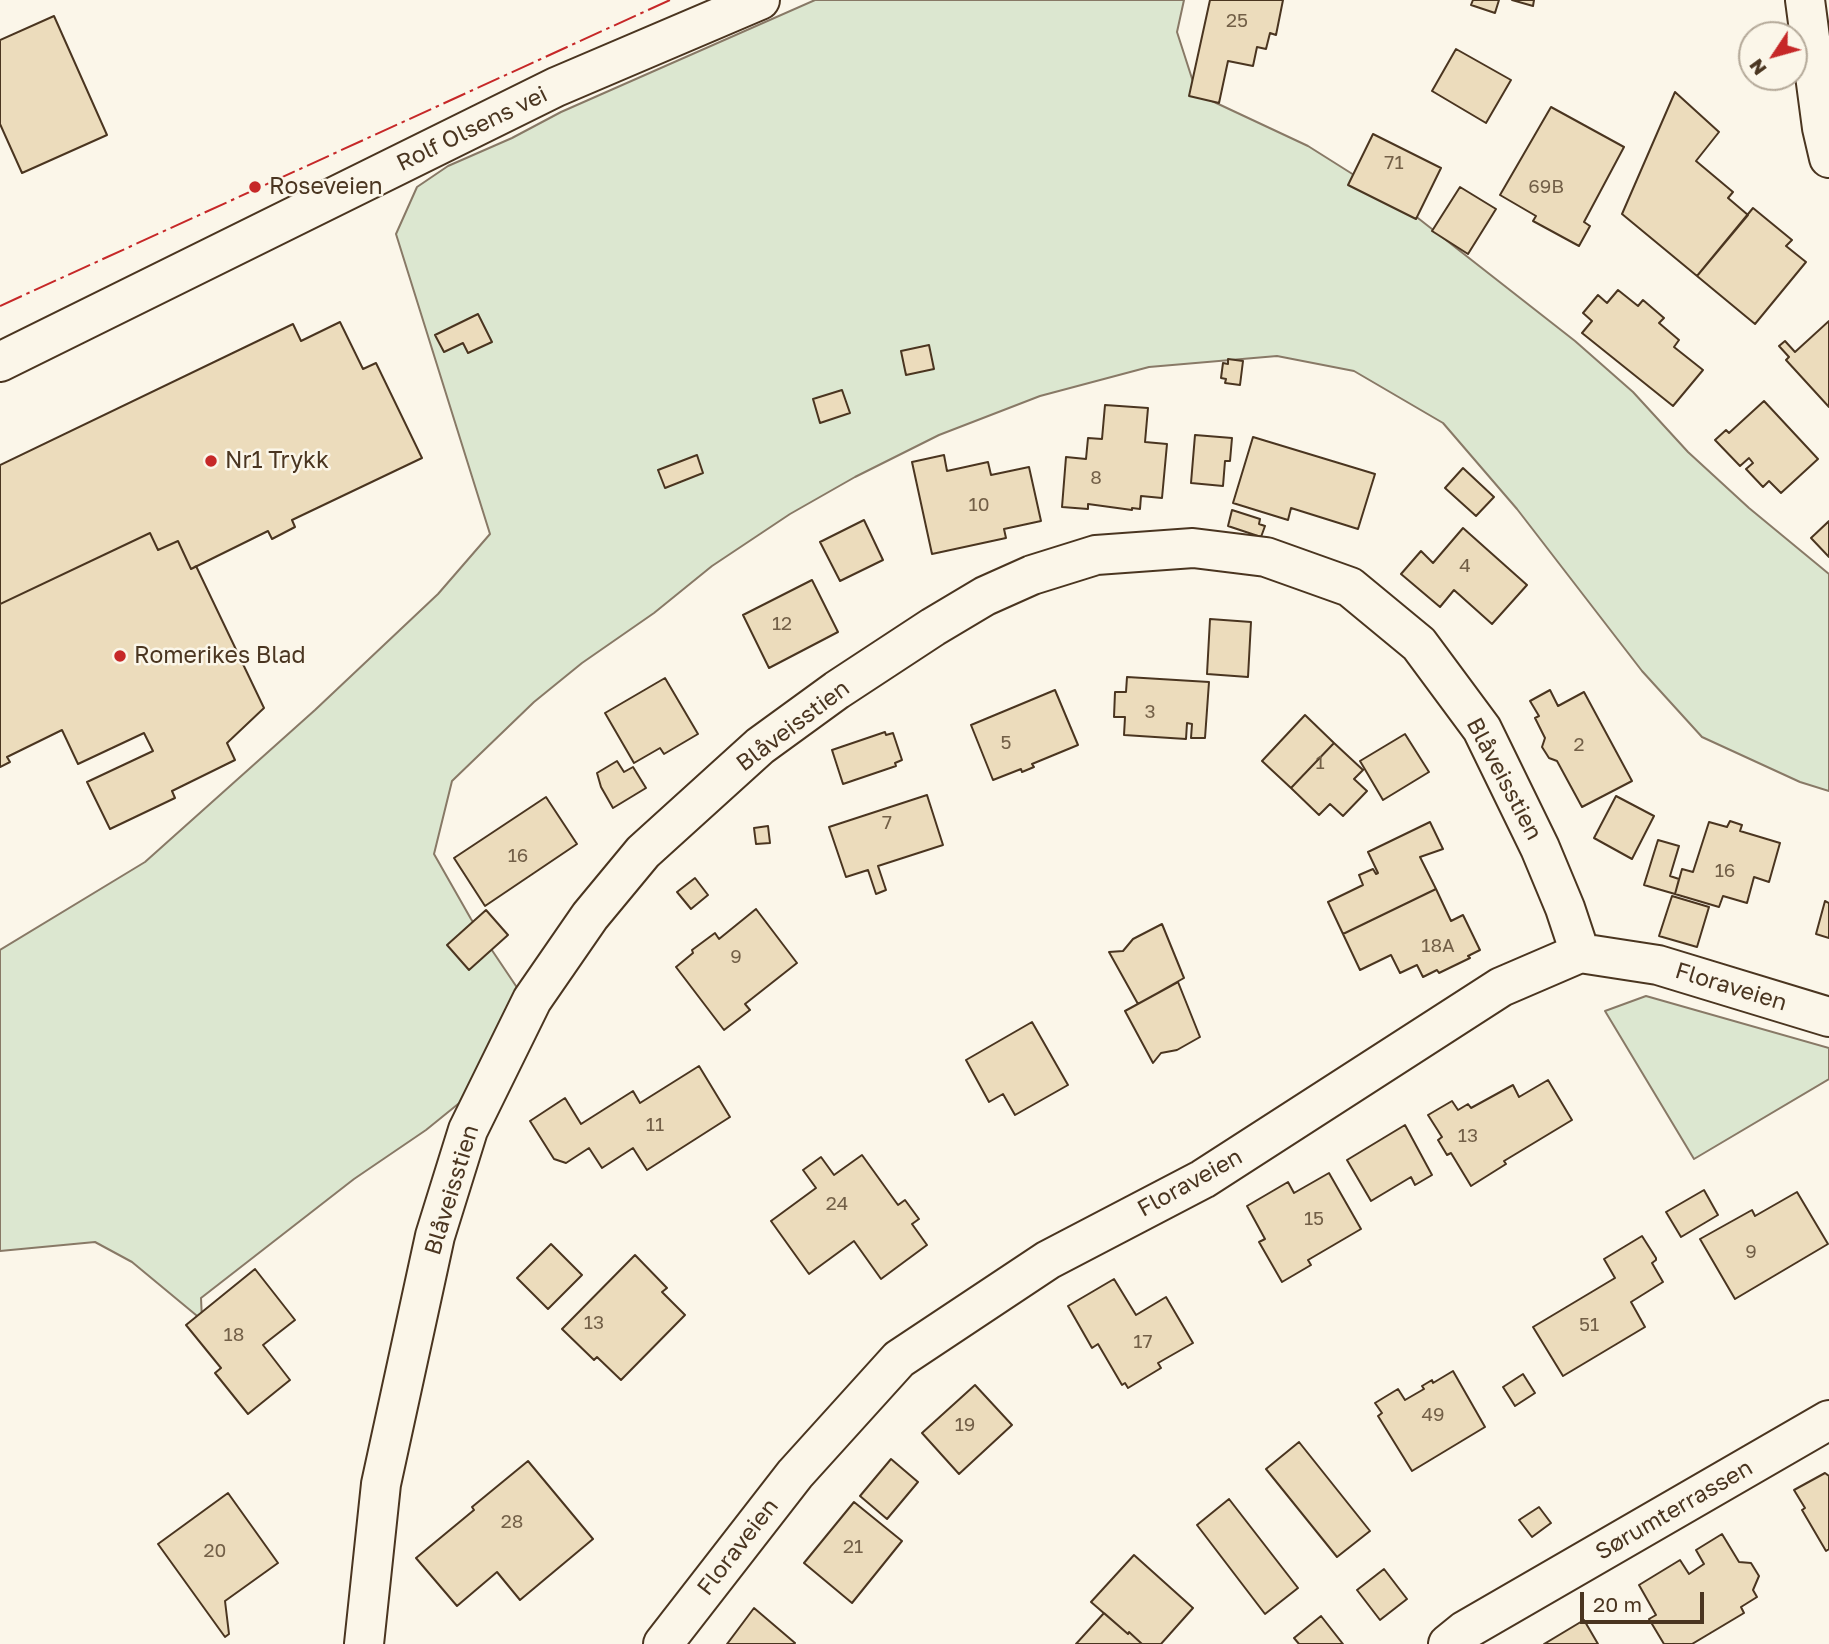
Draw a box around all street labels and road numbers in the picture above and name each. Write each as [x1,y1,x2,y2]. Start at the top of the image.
street label: Rolf Olsens vei [392,81,552,177]
street label: Blåveisstien [731,675,855,777]
street label: Blåveisstien [1460,713,1548,845]
street label: Floraveien [1672,957,1790,1017]
street label: Blåveisstien [419,1122,485,1258]
street label: Floraveien [1133,1143,1247,1223]
street label: Sørumterrassen [1591,1454,1757,1566]
street label: Floraveien [692,1493,784,1601]

